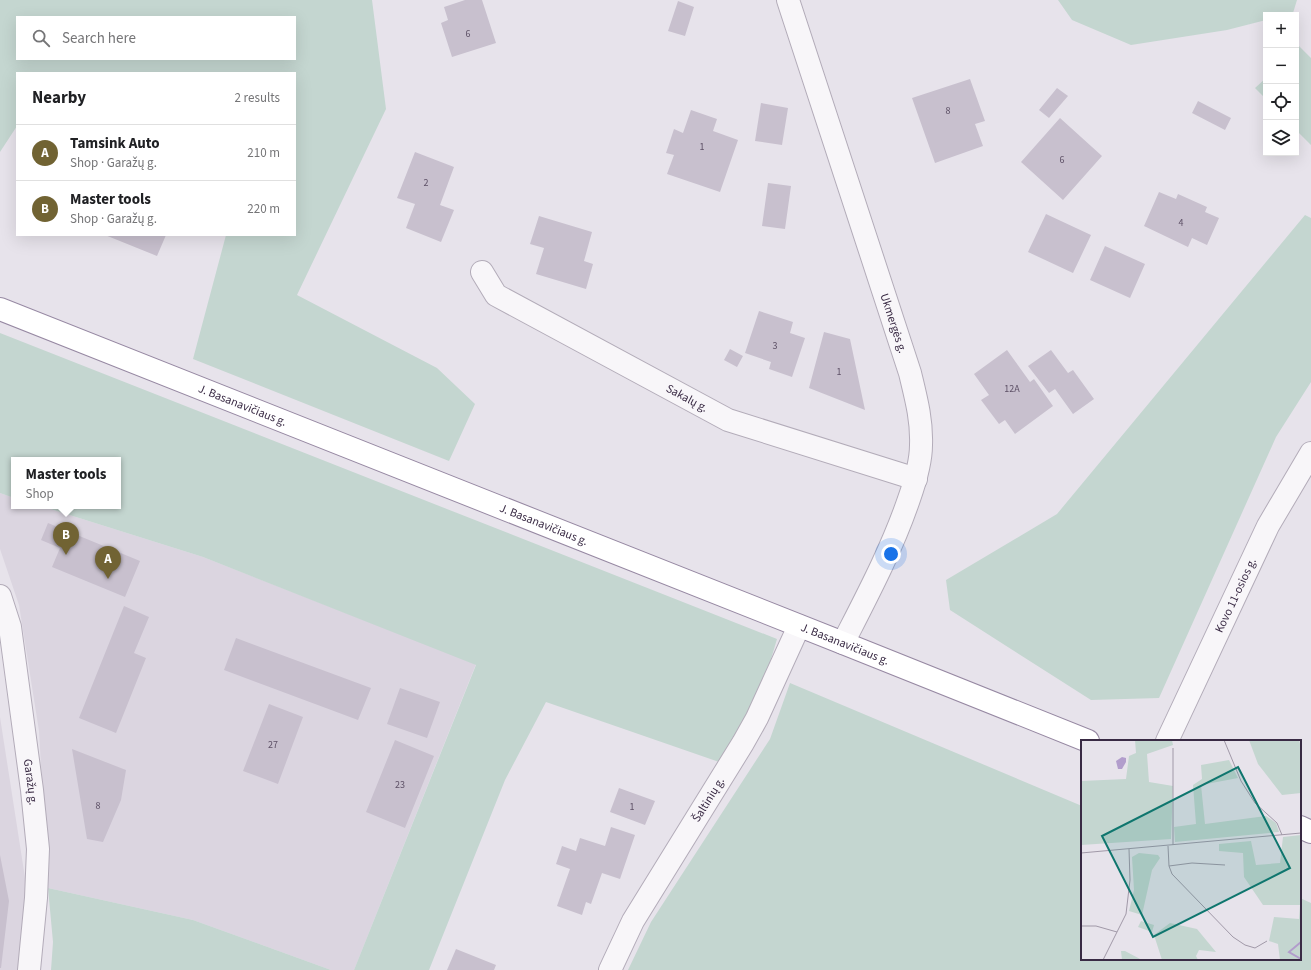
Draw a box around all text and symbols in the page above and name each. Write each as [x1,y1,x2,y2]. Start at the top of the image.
map controls [1263,12,1299,156]
button: + [1263,12,1299,48]
search box [16,16,296,60]
icon: search [30,27,52,49]
house number: 6 [466,27,471,41]
text: Search here [62,28,136,49]
button: − [1263,48,1299,84]
button: locate [1263,84,1299,120]
text: Nearby [32,86,86,110]
text: 2 results [235,89,280,107]
house number: 8 [946,104,951,118]
button: layers [1263,120,1299,156]
text: Tamsink Auto [70,133,160,154]
house number: 1 [700,140,705,154]
text: A [41,144,49,162]
text: 210 m [247,144,280,162]
house number: 6 [1060,153,1065,167]
text: Shop · Garažų g. [70,154,157,172]
house number: 2 [424,176,429,190]
text: Master tools [70,189,151,210]
text: B [41,200,49,218]
text: 220 m [247,200,280,218]
text: Shop · Garažų g. [70,210,157,228]
house number: 4 [1179,216,1184,230]
street label: Ukmergės g. [876,291,911,355]
house number: 3 [773,339,778,353]
house number: 1 [837,365,842,379]
street label: J. Basanavičiaus g. [196,380,289,431]
street label: Sakalų g. [663,380,711,417]
house number: 12A [1004,382,1020,396]
popup [11,457,121,509]
text: Master tools [26,464,106,485]
text: Shop [26,485,54,503]
street label: J. Basanavičiaus g. [497,500,590,550]
pin: B [53,522,79,555]
your location [881,544,901,564]
pin: A [95,546,121,579]
street label: Kovo 11-osios g. [1211,555,1261,636]
street label: J. Basanavičiaus g. [798,619,892,670]
house number: 27 [268,738,278,752]
inset map [1081,740,1301,960]
street label: Garažų g. [19,758,41,806]
street label: Šaltinių g. [688,774,729,826]
house number: 23 [395,778,405,792]
house number: 8 [96,799,101,813]
house number: 1 [630,800,635,814]

